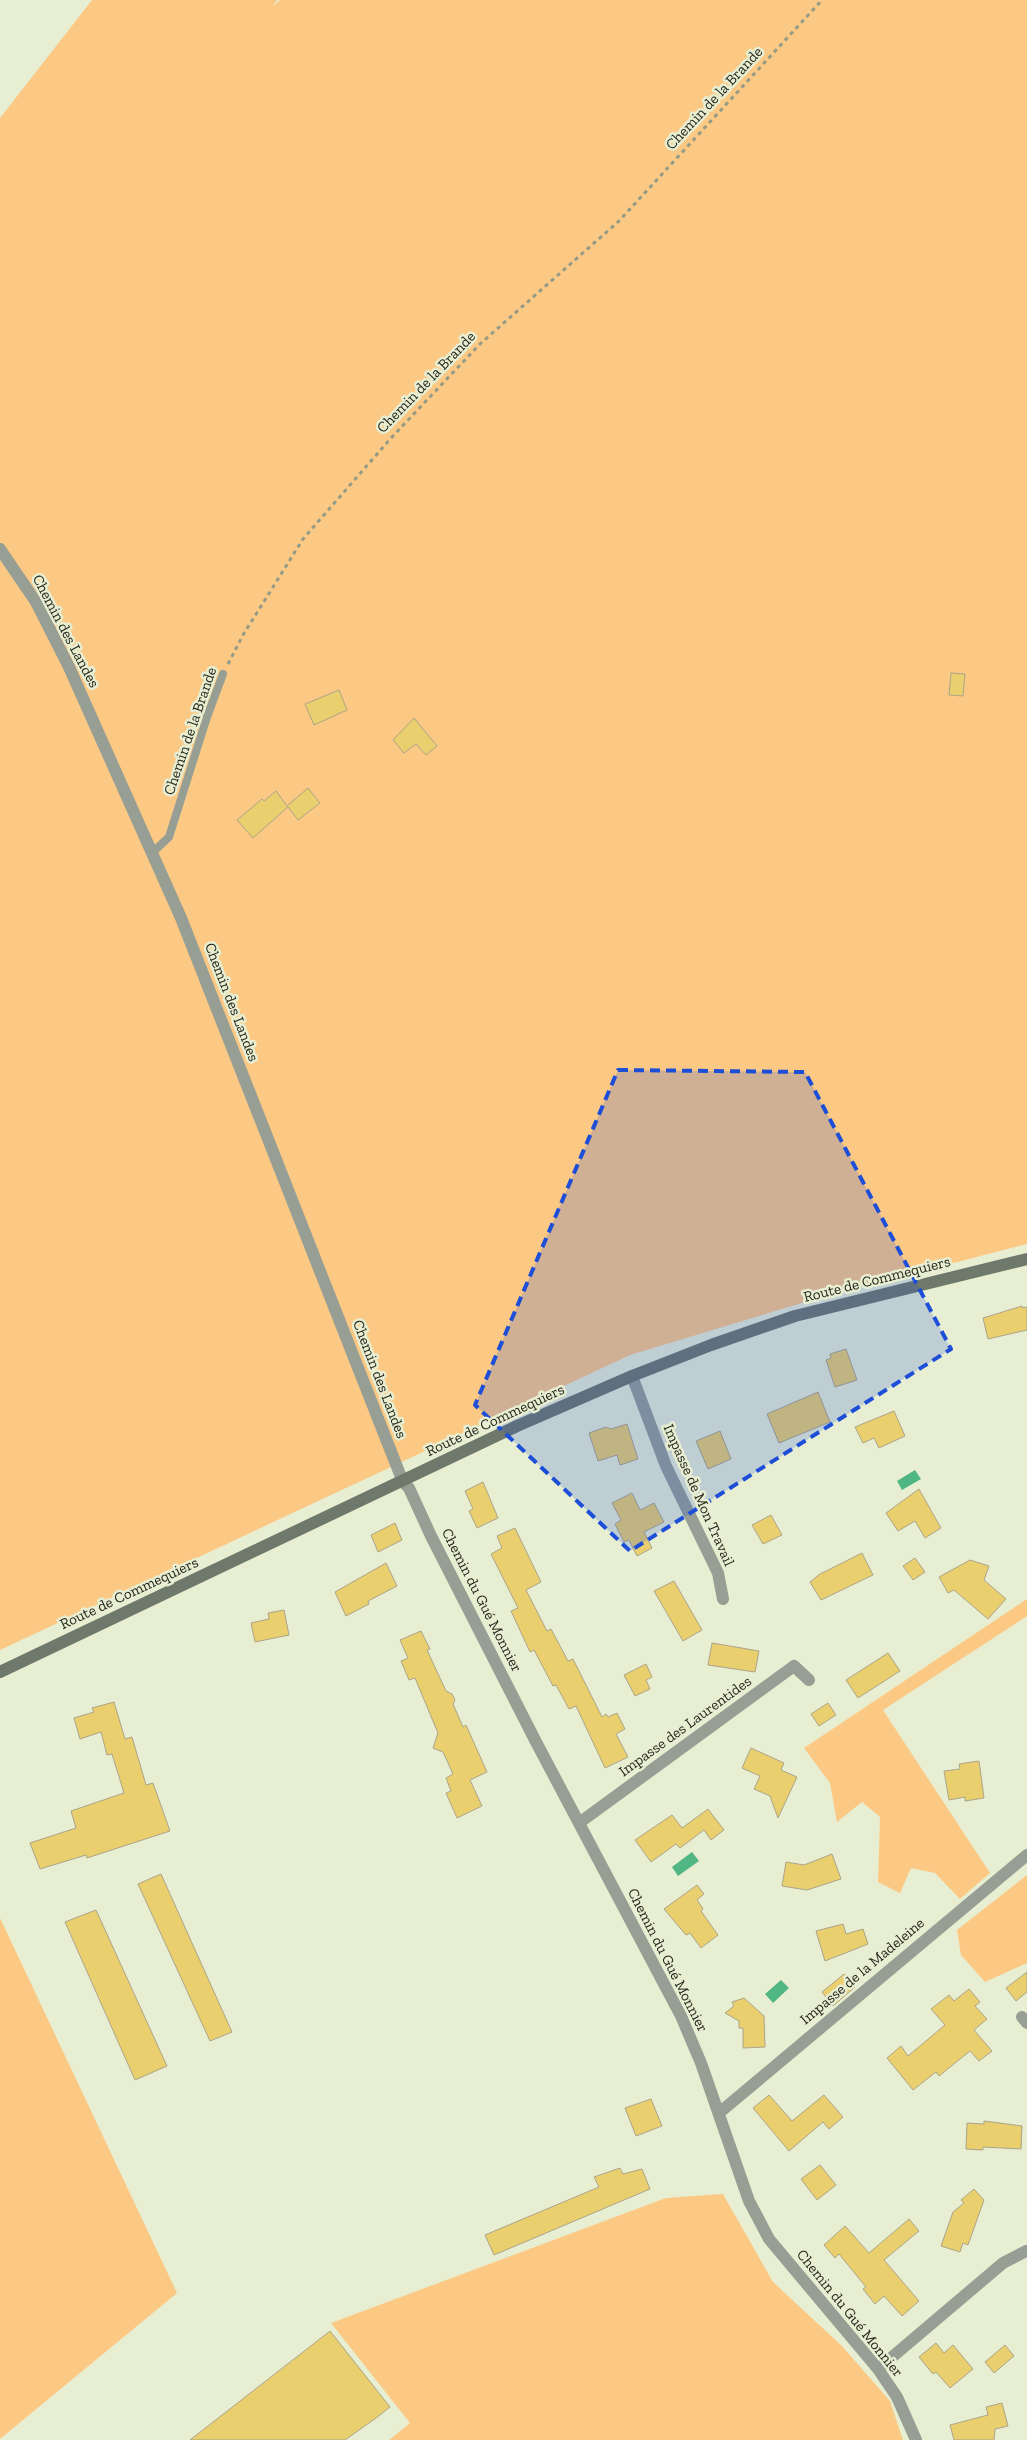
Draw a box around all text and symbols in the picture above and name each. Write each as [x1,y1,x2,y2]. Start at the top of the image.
street label: Chemin de la Brande [662,43,766,153]
street label: Chemin de la Brande [373,328,479,436]
street label: Chemin des Landes [29,571,103,691]
street label: Chemin de la Brande [160,665,220,797]
street label: Chemin des Landes [201,940,263,1064]
street label: Route de Commequiers [802,1252,952,1306]
street label: Chemin des Landes [349,1317,411,1441]
street label: Route de Commequiers [423,1380,567,1460]
street label: Impasse de Mon Travail [660,1421,738,1569]
street label: Chemin du Gué Monnier [438,1525,526,1675]
street label: Route de Commequiers [57,1553,201,1633]
street label: Impasse des Laurentides [615,1672,755,1780]
street label: Chemin du Gué Monnier [624,1885,712,2035]
street label: Impasse de la Madeleine [796,1914,928,2028]
street label: Chemin du Gué Monnier [793,2246,907,2380]

